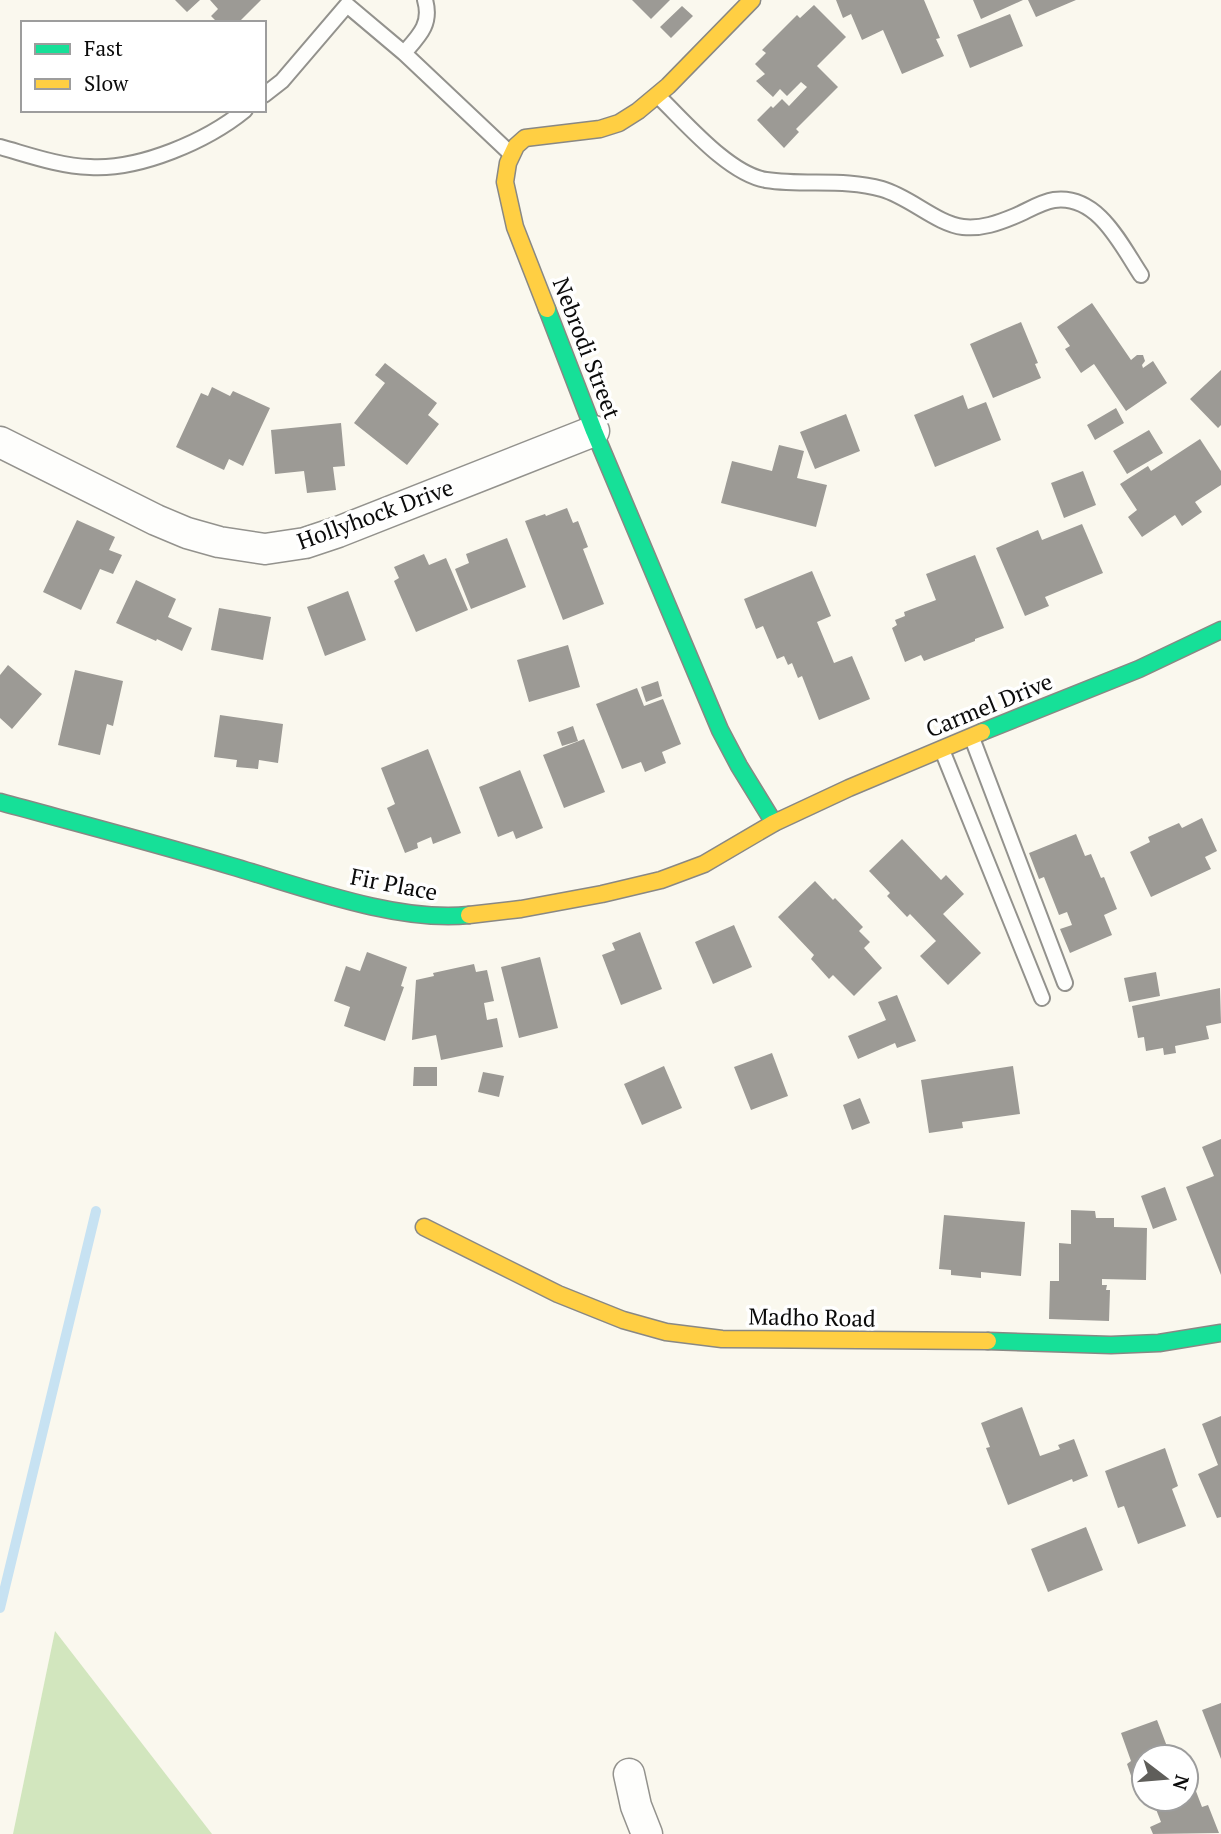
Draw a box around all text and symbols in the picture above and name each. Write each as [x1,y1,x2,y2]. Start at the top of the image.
legend [21,21,266,112]
text: Fast [84,34,123,62]
text: Slow [84,69,129,97]
street label: Nebrodi Street [546,273,628,424]
street label: Hollyhock Drive [293,471,457,557]
street label: Carmel Drive [921,666,1057,744]
street label: Fir Place [348,860,440,908]
street label: Madho Road [748,1300,876,1334]
north arrow [1130,1743,1200,1813]
text: N [1168,1772,1196,1794]

